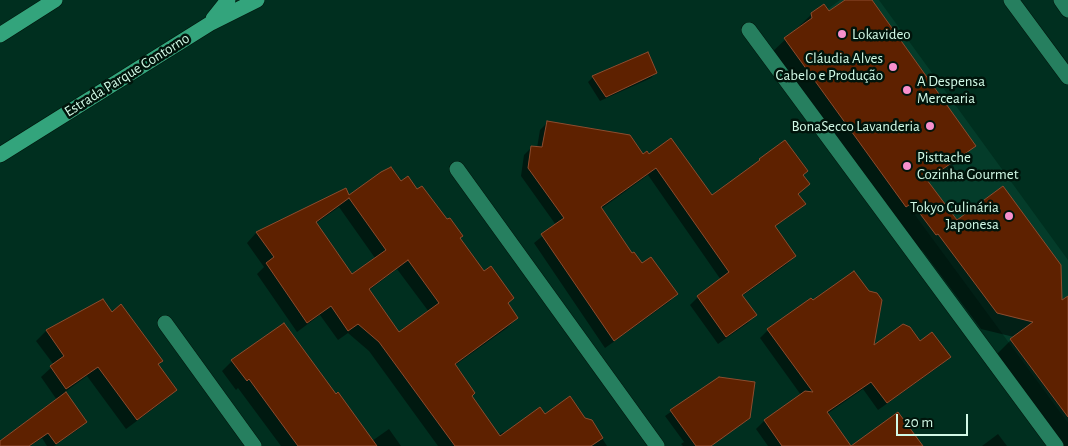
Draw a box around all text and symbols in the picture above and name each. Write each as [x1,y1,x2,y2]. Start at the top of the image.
place label: Lokavideo [852,25,911,43]
marker: Lokavideo [836,28,848,40]
street label: Estrada Parque Contorno [61,29,193,121]
place label: Cláudia Alves Cabelo e Produção [776,49,883,84]
marker: Cláudia Alves Cabelo e Produção [887,61,899,73]
place label: A Despensa Mercearia [917,72,985,107]
marker: A Despensa Mercearia [901,84,913,96]
place label: BonaSecco Lavanderia [791,117,920,135]
marker: BonaSecco Lavanderia [924,120,936,132]
place label: Pisttache Cozinha Gourmet [917,148,1019,183]
marker: Pisttache Cozinha Gourmet [901,160,913,172]
place label: Tokyo Culinária Japonesa [910,198,999,233]
marker: Tokyo Culinária Japonesa [1003,210,1015,222]
scale bar [898,404,970,436]
text: 20 m [904,415,933,430]

